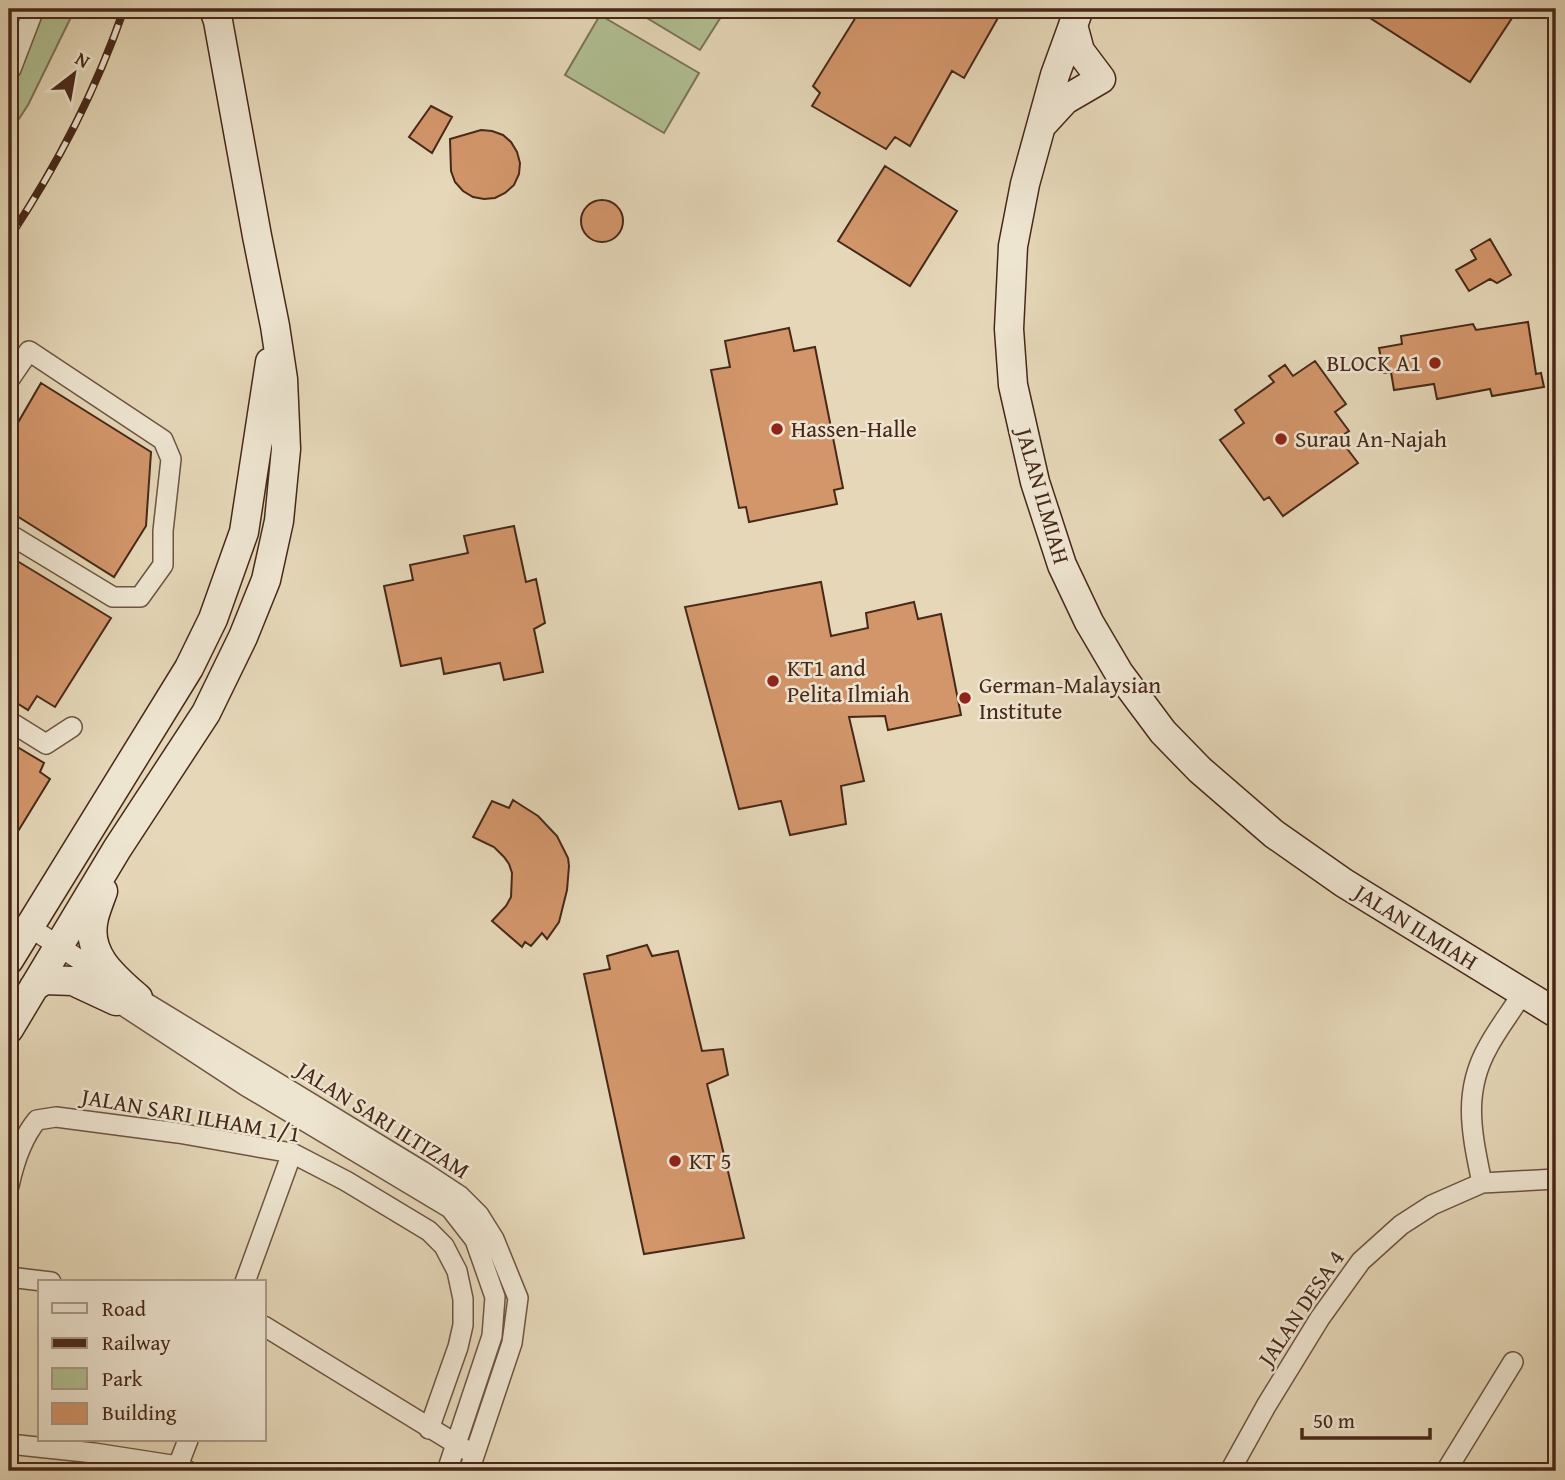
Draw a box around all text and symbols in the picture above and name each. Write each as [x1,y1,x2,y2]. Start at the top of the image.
north arrow [38,38,108,108]
text: N [70,44,96,75]
place label: BLOCK A1 [1327,346,1421,379]
marker: BLOCK A1 [1427,355,1443,371]
place label: Hassen-Halle [791,412,917,445]
marker: Hassen-Halle [769,421,785,437]
street label: JALAN ILMIAH [1008,421,1079,568]
place label: Surau An-Najah [1295,422,1447,455]
marker: Surau An-Najah [1273,431,1289,447]
place label: KT1 and Pelita Ilmiah [787,651,910,710]
place label: German-Malaysian Institute [979,668,1161,727]
marker: KT1 and Pelita Ilmiah [765,673,781,689]
marker: German-Malaysian Institute [957,690,973,706]
street label: JALAN ILMIAH [1346,874,1484,978]
street label: JALAN SARI ILTIZAM [288,1051,476,1186]
street label: JALAN SARI ILHAM 1/1 [76,1079,303,1150]
place label: KT 5 [689,1144,732,1177]
marker: KT 5 [667,1153,683,1169]
street label: JALAN DESA 4 [1248,1243,1352,1375]
legend [38,1280,266,1442]
text: Road [102,1293,147,1324]
text: Railway [102,1327,171,1358]
text: Park [102,1363,143,1394]
scale bar [1302,1396,1430,1440]
text: Building [102,1397,177,1428]
text: 50 m [1313,1405,1355,1436]

